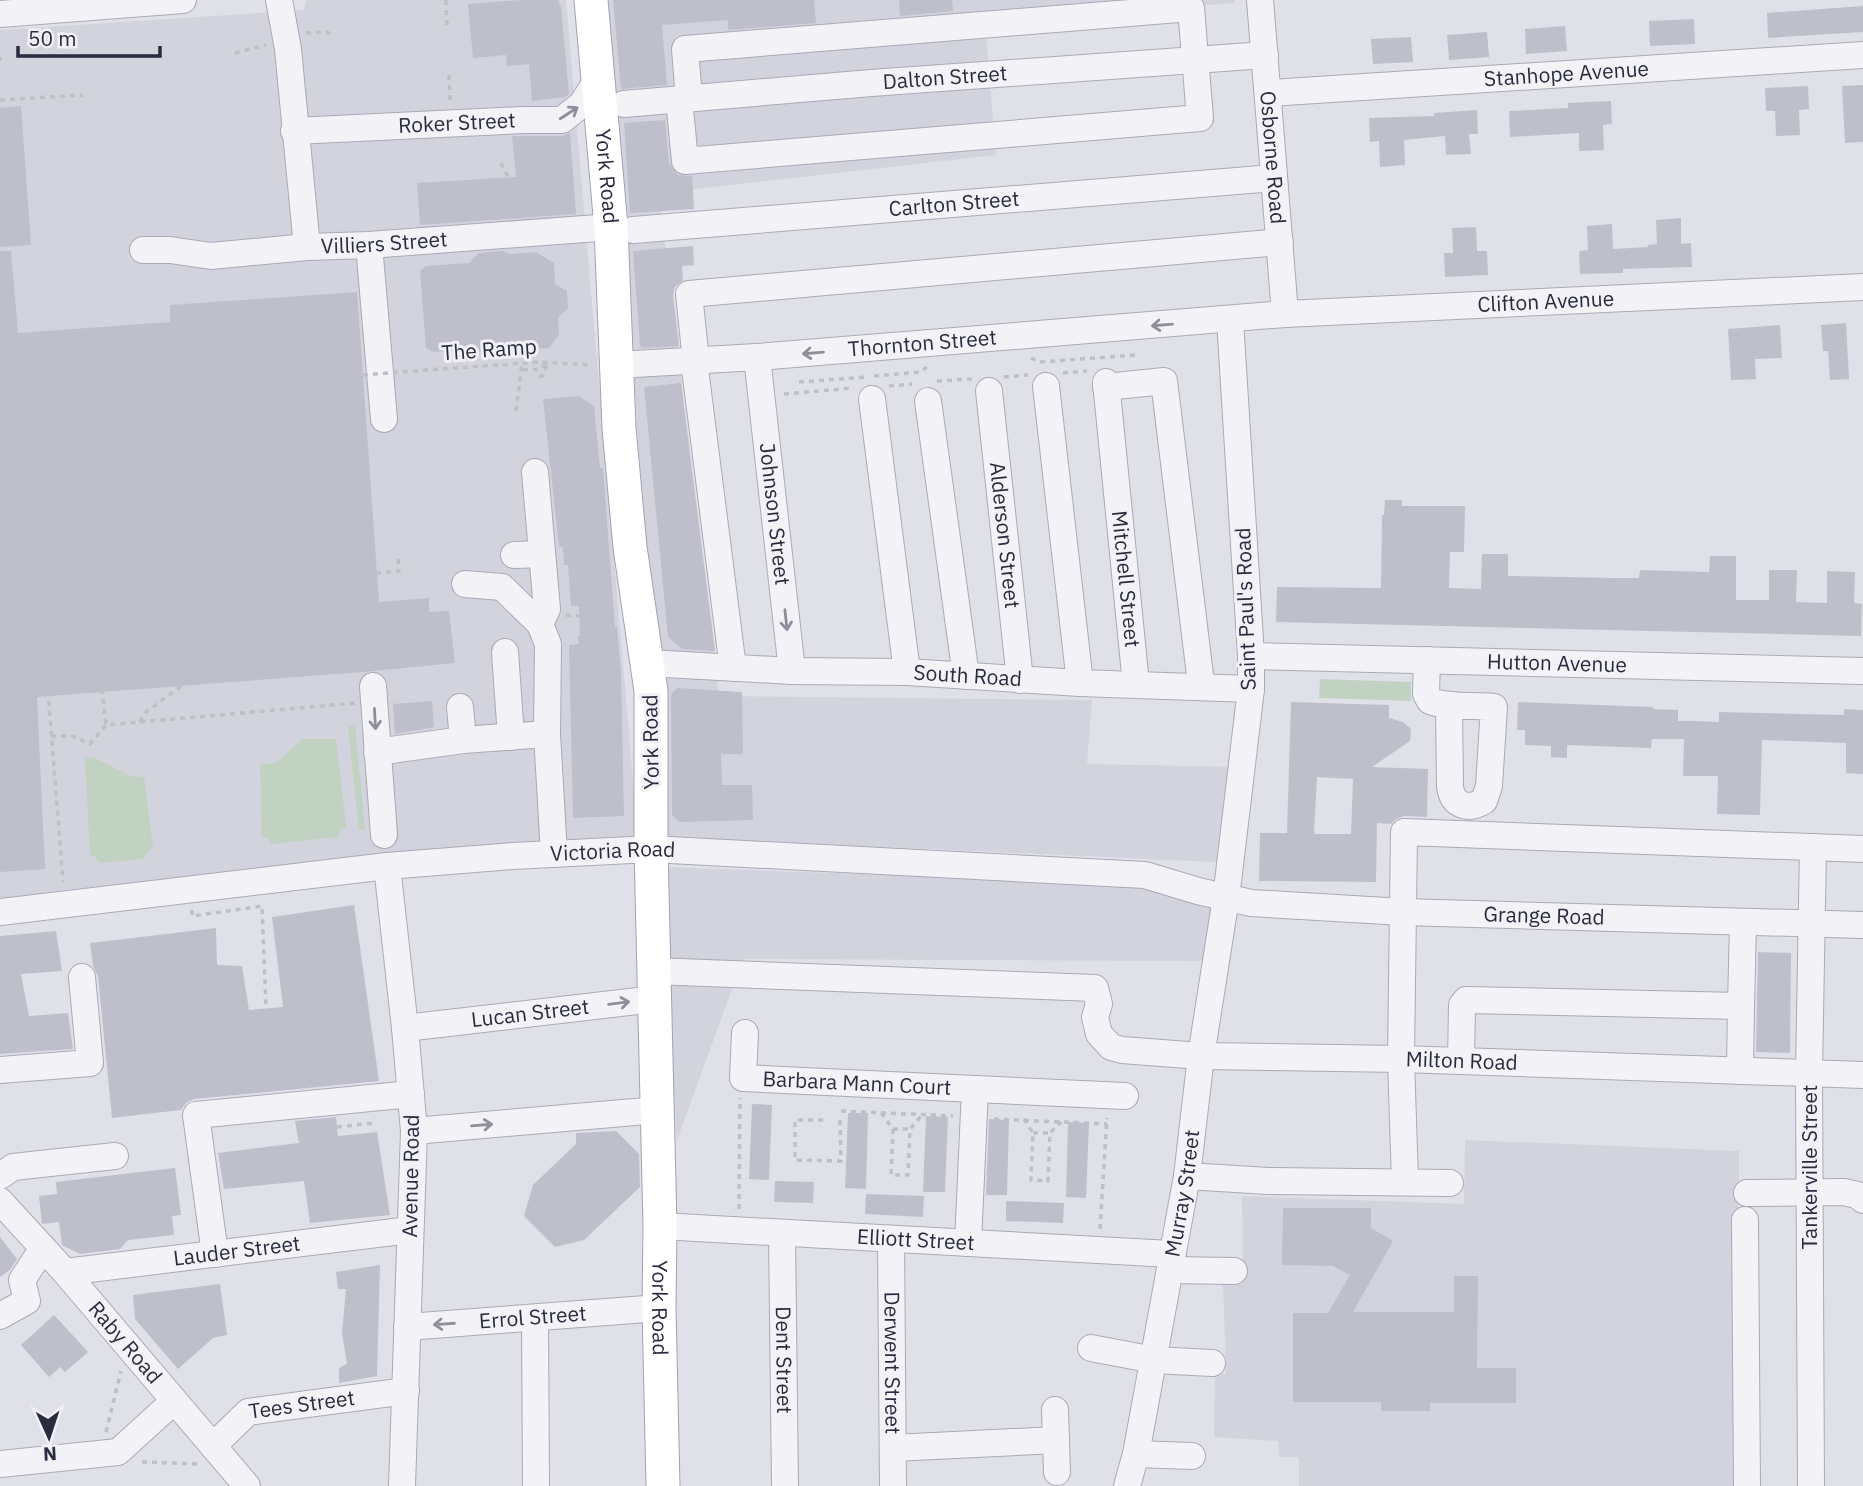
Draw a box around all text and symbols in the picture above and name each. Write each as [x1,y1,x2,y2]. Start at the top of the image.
scale bar [18,14,159,58]
text: 50 m [28,24,77,52]
street label: Stanhope Avenue [1483,54,1650,92]
street label: Dalton Street [882,58,1008,95]
street label: Osborne Road [1254,90,1293,225]
street label: Roker Street [397,105,516,139]
one-way arrow [559,106,578,121]
street label: York Road [589,128,626,225]
street label: Carlton Street [887,184,1020,222]
street label: Villiers Street [320,224,448,260]
street label: Clifton Avenue [1477,284,1615,318]
one-way arrow [1151,319,1174,332]
street label: Thornton Street [847,323,998,363]
street label: The Ramp [440,332,537,366]
one-way arrow [802,347,825,360]
street label: Johnson Street [754,441,797,586]
street label: Alderson Street [984,460,1027,610]
street label: Mitchell Street [1106,509,1147,649]
street label: Saint Paul's Road [1228,527,1262,691]
one-way arrow [780,608,793,630]
street label: Hutton Avenue [1487,647,1627,678]
street label: South Road [913,657,1023,692]
street label: York Road [635,694,665,790]
one-way arrow [369,707,382,730]
street label: Victoria Road [550,834,676,867]
street label: Grange Road [1483,899,1605,931]
street label: Lucan Street [470,992,591,1033]
one-way arrow [607,996,630,1009]
street label: Milton Road [1405,1044,1518,1076]
street label: Barbara Mann Court [762,1064,952,1101]
street label: Tankerville Street [1795,1085,1823,1249]
street label: Avenue Road [395,1114,425,1238]
one-way arrow [470,1118,493,1131]
street label: Murray Street [1157,1128,1205,1259]
street label: Elliott Street [856,1222,975,1256]
street label: Lauder Street [172,1228,302,1272]
street label: York Road [646,1260,675,1356]
street label: Derwent Street [878,1291,908,1435]
street label: Raby Road [83,1295,169,1389]
street label: Errol Street [478,1299,587,1335]
street label: Dent Street [770,1306,799,1414]
one-way arrow [433,1318,456,1331]
street label: Tees Street [247,1383,356,1425]
north arrow [14,1402,84,1472]
text: N [42,1442,57,1466]

